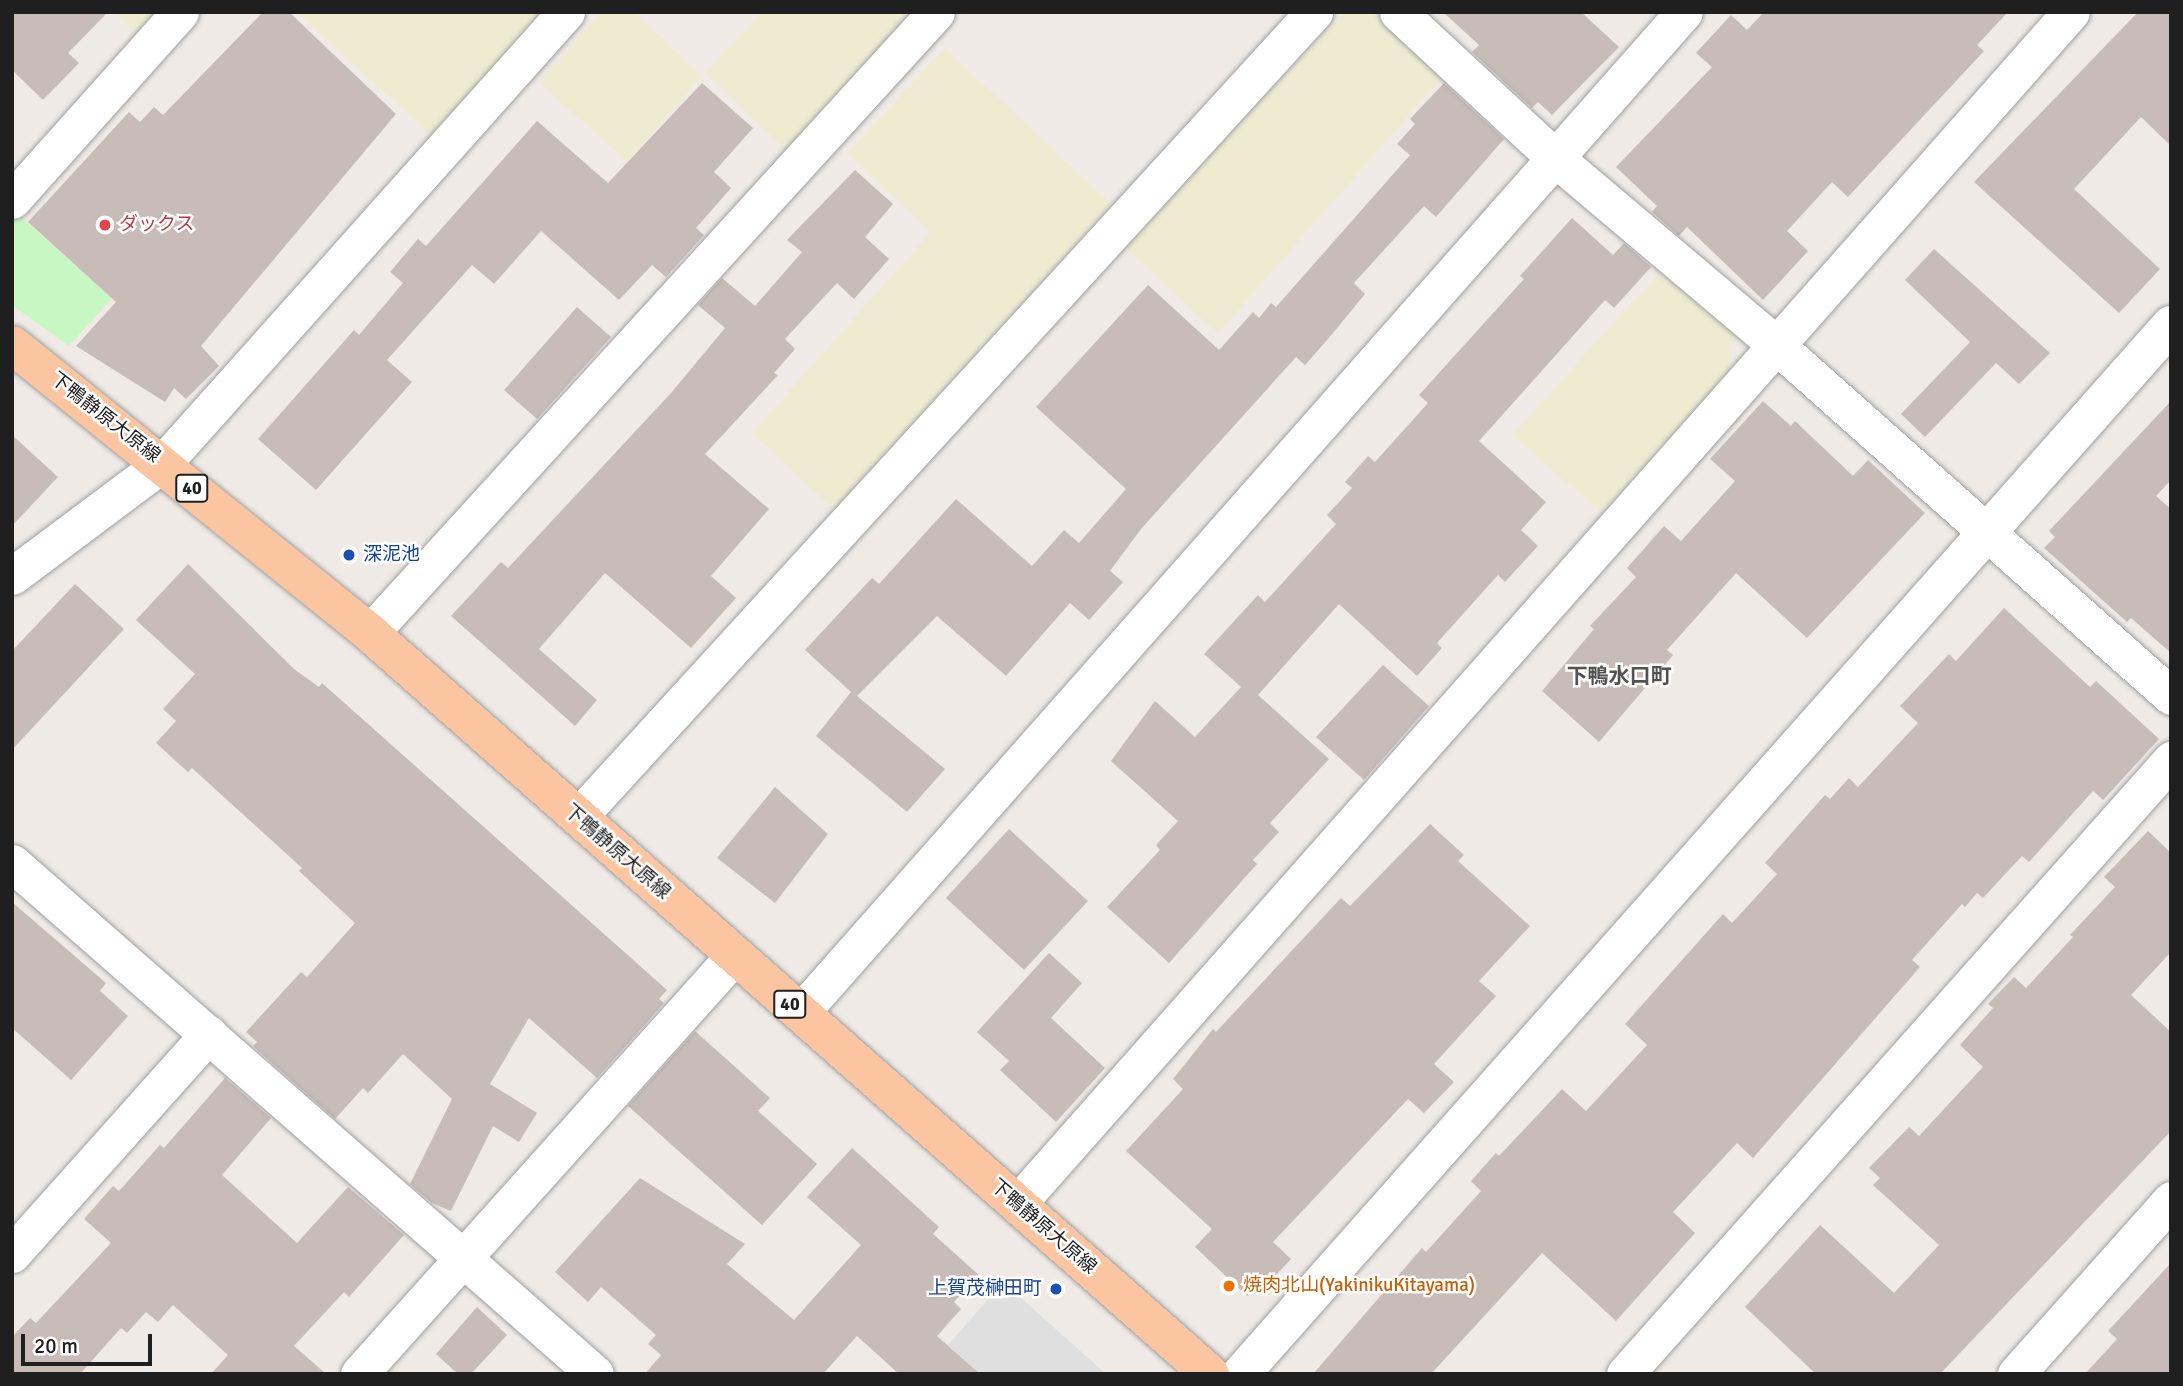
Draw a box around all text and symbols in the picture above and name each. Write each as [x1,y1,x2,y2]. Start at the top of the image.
place label: ダックス [119,214,195,236]
marker: ダックス [97,217,113,233]
street label: 下鴨静原大原線 [46,368,164,468]
road number: 40 [174,474,210,502]
place label: 深泥池 [363,544,420,566]
marker: 深泥池 [341,547,357,563]
district label: 下鴨水口町 [1567,663,1671,689]
street label: 下鴨静原大原線 [559,800,675,904]
road number: 40 [772,989,808,1018]
street label: 下鴨静原大原線 [985,1175,1101,1279]
place label: 焼肉北山(YakinikuKitayama) [1243,1275,1475,1297]
place label: 上賀茂榊田町 [928,1278,1042,1300]
marker: 焼肉北山(YakinikuKitayama) [1221,1278,1237,1294]
marker: 上賀茂榊田町 [1048,1281,1064,1297]
scale bar [24,1320,156,1364]
text: 20 m [34,1333,78,1359]

